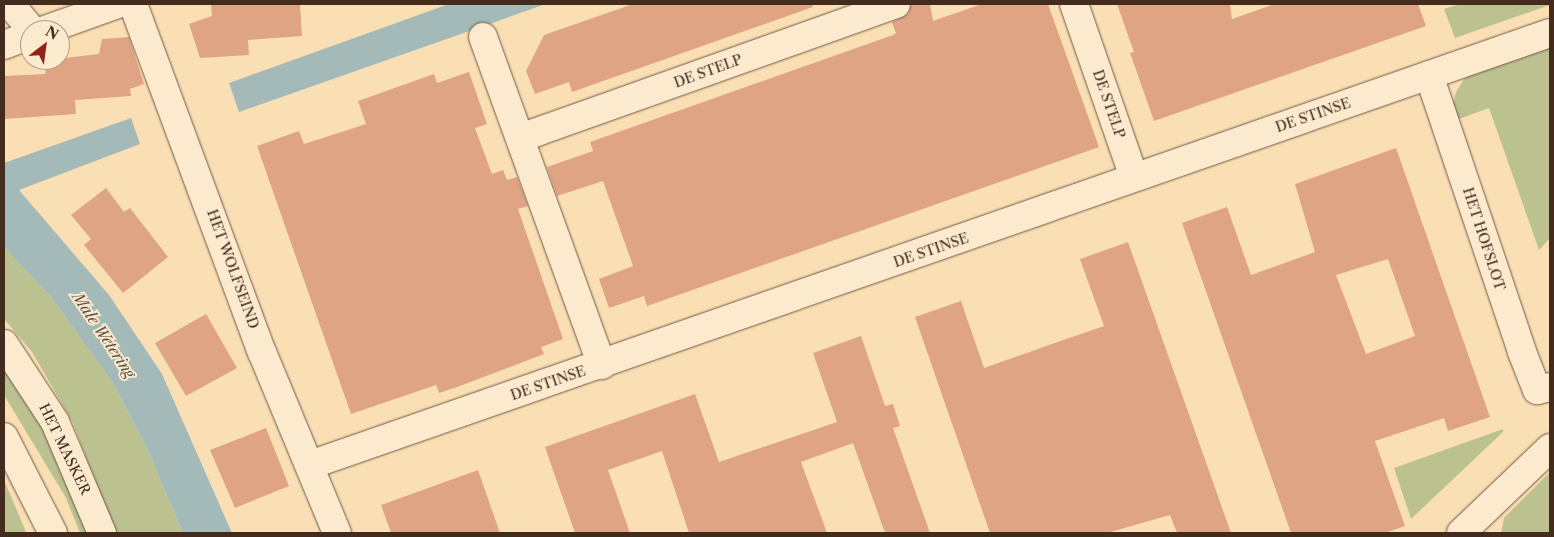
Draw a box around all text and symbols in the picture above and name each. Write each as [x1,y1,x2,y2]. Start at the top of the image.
north arrow [20,20,70,70]
text: N [42,22,62,44]
street label: DE STELP [672,51,744,91]
street label: DE STELP [1089,67,1129,141]
street label: DE STINSE [1273,94,1353,136]
street label: HET HOFSLOT [1459,185,1509,293]
street label: HET WOLFSEIND [203,207,263,331]
street label: DE STINSE [891,229,971,271]
water label: Male Wetering [69,289,139,381]
street label: DE STINSE [508,362,588,404]
street label: HET MASKER [36,401,94,497]

